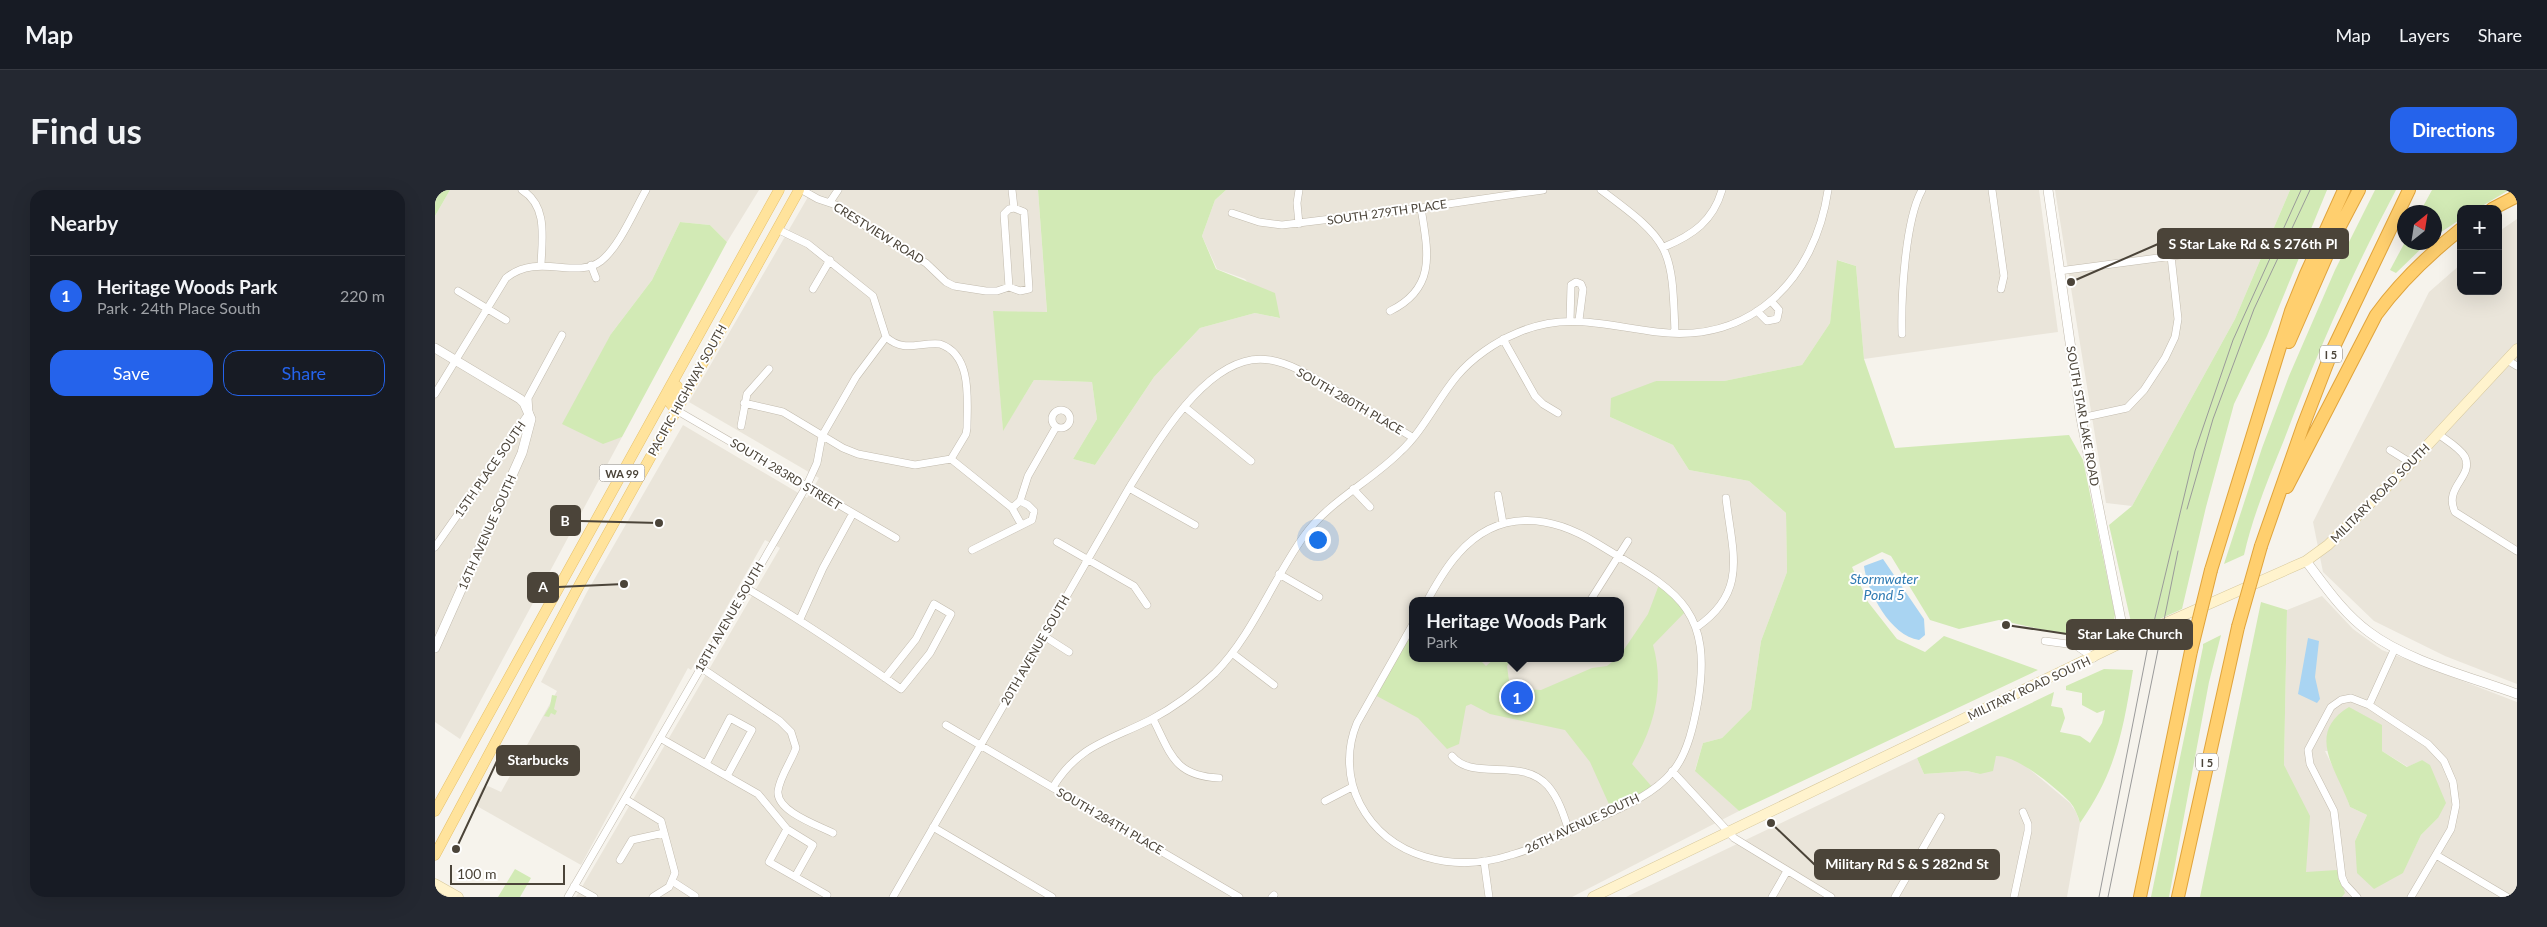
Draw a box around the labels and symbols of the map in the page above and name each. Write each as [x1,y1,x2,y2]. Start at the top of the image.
street label: SOUTH 279TH PLACE [1326,196,1448,228]
street label: CRESTVIEW ROAD [831,199,927,267]
north arrow [2397,205,2442,250]
callout: S Star Lake Rd & S 276th Pl [2158,229,2348,258]
text: S Star Lake Rd & S 276th Pl [2168,235,2338,252]
street label: PACIFIC HIGHWAY SOUTH [645,322,729,458]
street label: SOUTH STAR LAKE ROAD [2063,345,2103,487]
road number: I 5 [2320,346,2342,362]
street label: SOUTH 280TH PLACE [1294,364,1406,438]
street label: 15TH PLACE SOUTH [451,418,529,520]
street label: SOUTH 283RD STREET [728,435,844,513]
street label: MILITARY ROAD SOUTH [2327,440,2433,546]
road number: WA 99 [599,464,645,482]
street label: 16TH AVENUE SOUTH [455,472,519,592]
callout: B [551,506,580,535]
text: B [560,512,570,529]
your location [1305,527,1331,553]
street label: 18TH AVENUE SOUTH [691,559,767,675]
water label: Stormwater Pond 5 [1850,570,1918,603]
callout: A [528,573,558,602]
text: A [537,578,548,595]
street label: 20TH AVENUE SOUTH [997,592,1073,708]
callout: Star Lake Church [2067,620,2192,649]
text: Star Lake Church [2077,625,2183,642]
street label: MILITARY ROAD SOUTH [1965,653,2093,723]
pin: 1 [1501,678,1533,716]
callout: Starbucks [497,746,579,775]
text: Starbucks [507,751,569,768]
road number: I 5 [2196,754,2218,770]
street label: SOUTH 284TH PLACE [1054,784,1166,858]
street label: 26TH AVENUE SOUTH [1522,790,1642,856]
callout: Military Rd S & S 282nd St [1815,850,1999,879]
text: Military Rd S & S 282nd St [1825,855,1990,872]
scale bar [450,862,565,885]

